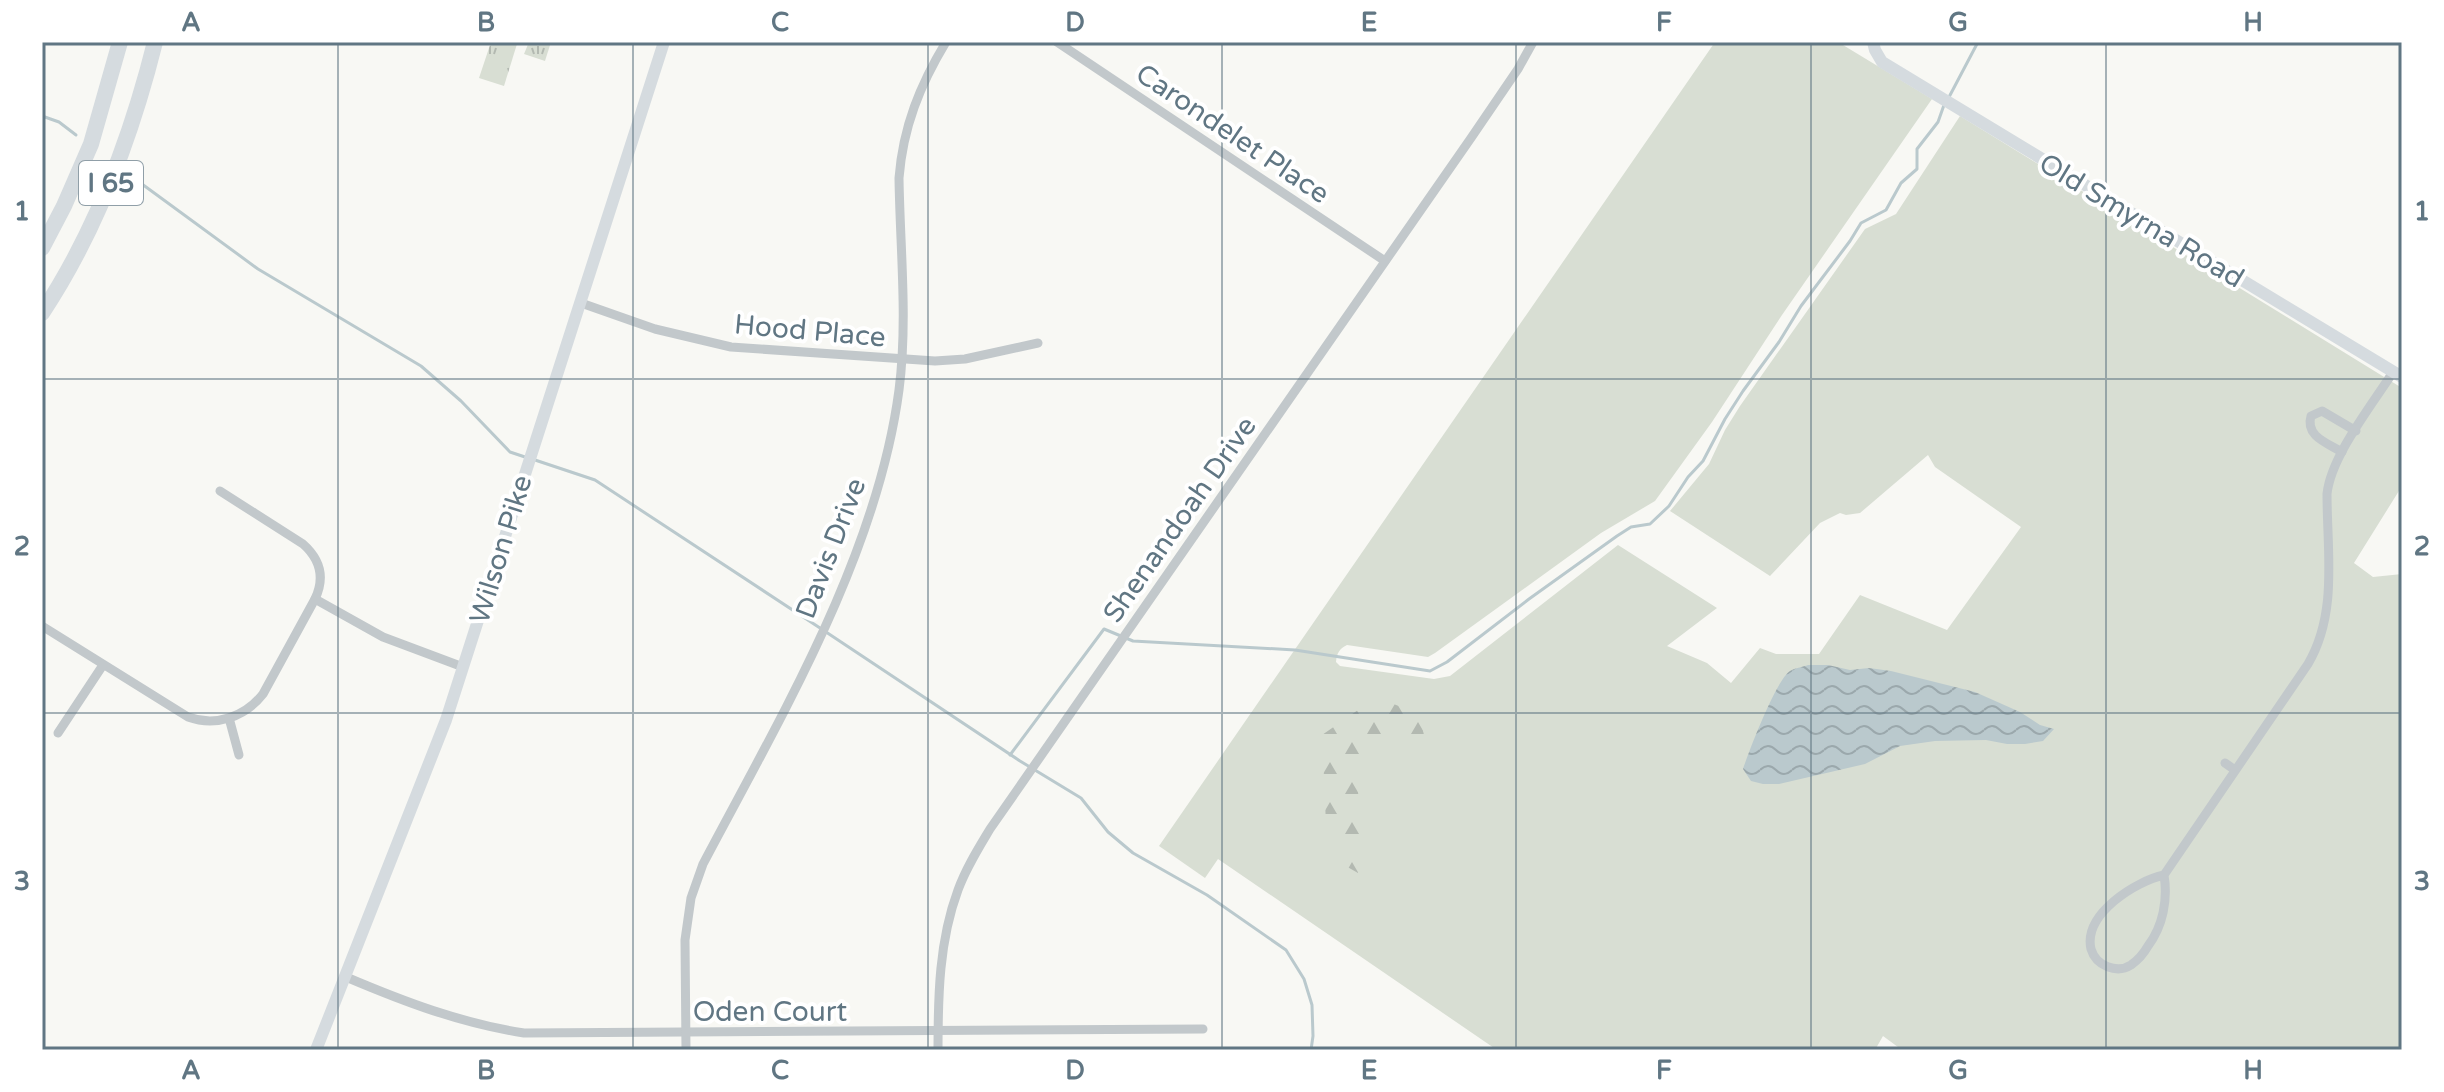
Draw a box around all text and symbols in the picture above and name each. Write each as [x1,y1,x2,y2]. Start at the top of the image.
text: A [181,7,201,38]
text: B [477,7,495,38]
text: C [771,7,789,38]
text: D [1065,7,1085,38]
text: E [1361,7,1377,38]
text: F [1656,7,1672,38]
text: G [1948,7,1968,38]
text: H [2243,7,2263,38]
street label: Carondelet Place [1129,57,1336,211]
street label: Old Smyrna Road [2033,146,2250,295]
road number: I 65 [79,161,143,205]
text: 1 [14,196,30,227]
text: 1 [2414,196,2430,227]
street label: Hood Place [733,307,887,355]
street label: Shenandoah Drive [1096,410,1264,629]
street label: Wilson Pike [462,471,540,628]
street label: Davis Drive [789,473,873,623]
text: 2 [14,531,30,562]
text: 2 [2414,531,2430,562]
text: 3 [14,866,30,897]
text: 3 [2414,866,2430,897]
street label: Oden Court [693,995,848,1029]
text: A [181,1055,201,1086]
text: B [477,1055,495,1086]
text: C [771,1055,789,1086]
text: D [1065,1055,1085,1086]
text: E [1361,1055,1377,1086]
text: F [1656,1055,1672,1086]
text: G [1948,1055,1968,1086]
text: H [2243,1055,2263,1086]

